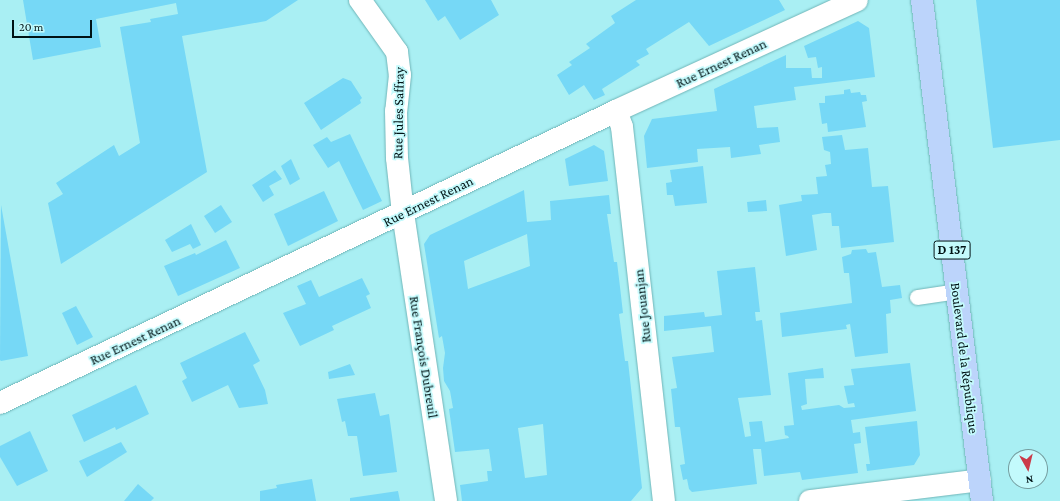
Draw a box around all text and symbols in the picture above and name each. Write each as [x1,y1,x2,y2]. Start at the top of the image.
scale bar [14,12,94,38]
text: 20 m [19,20,43,34]
street label: Rue Ernest Renan [673,35,769,91]
street label: Rue Jules Saffray [389,67,407,159]
street label: Rue Ernest Renan [380,172,476,230]
road number: D 137 [933,239,971,261]
street label: Rue Jouanjan [630,268,654,344]
street label: Boulevard de la République [947,282,983,434]
street label: Rue François Dubreuil [406,295,442,419]
street label: Rue Ernest Renan [87,312,183,368]
north arrow [1008,449,1048,489]
text: N [1025,473,1034,486]

